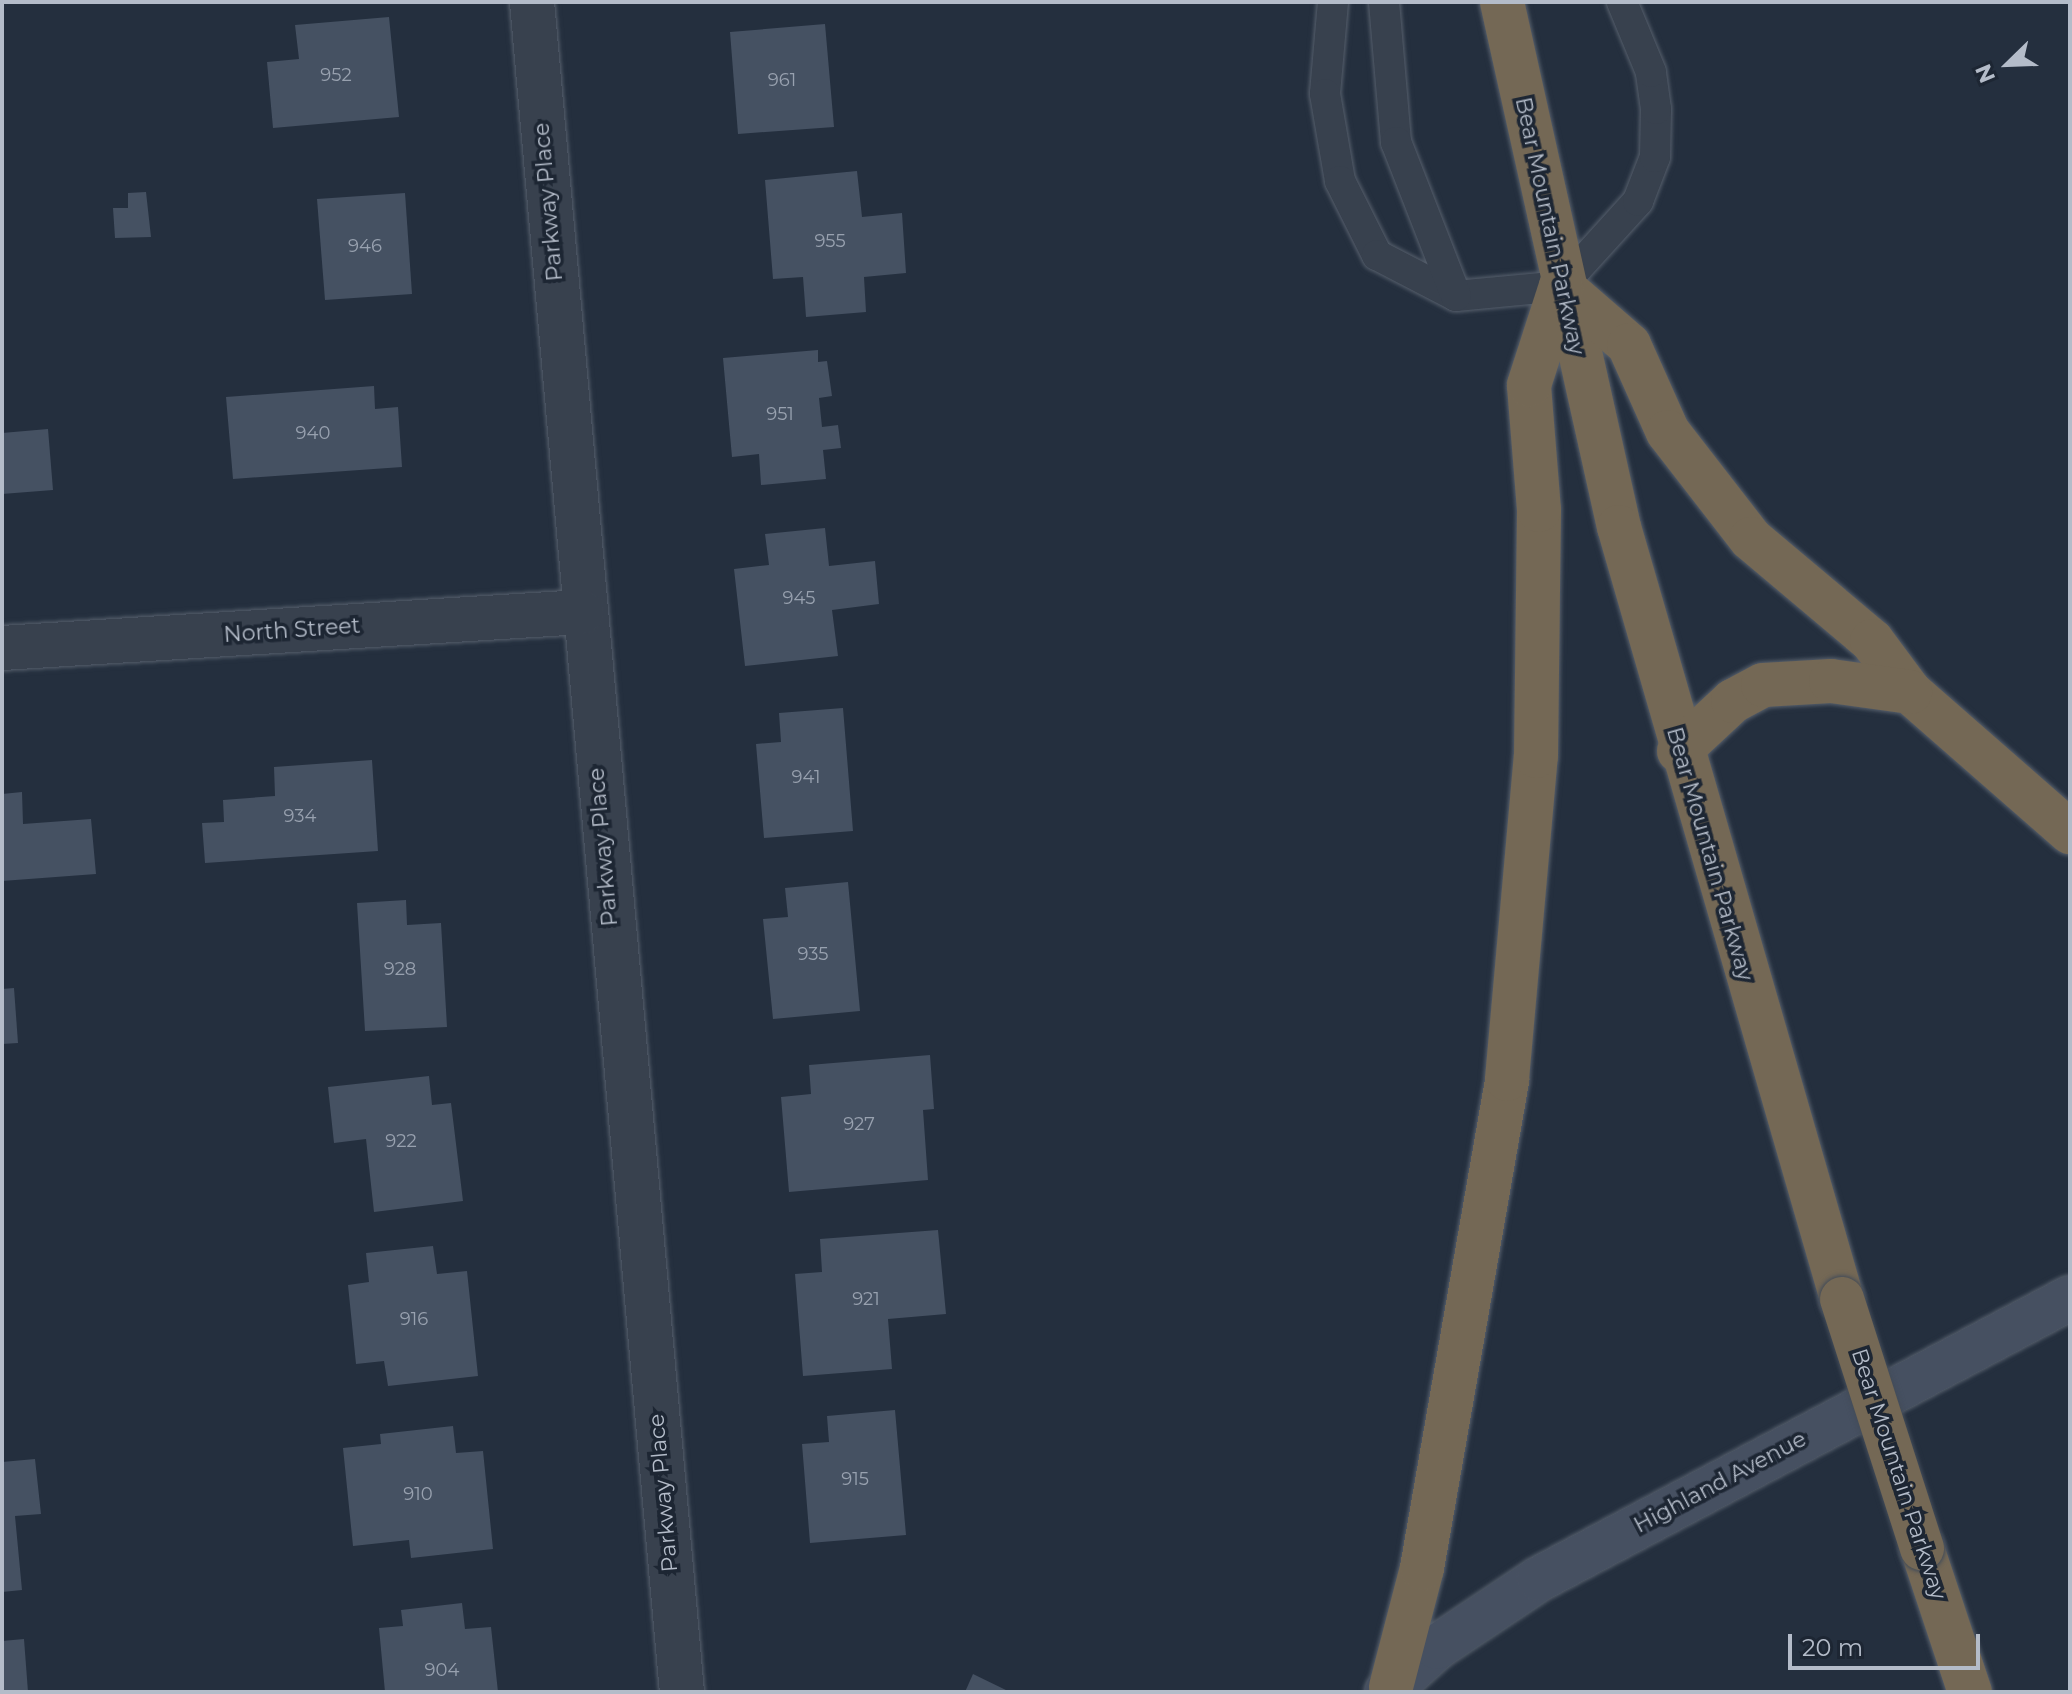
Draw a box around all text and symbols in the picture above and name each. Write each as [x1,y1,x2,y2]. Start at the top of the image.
north arrow [1968,24,2048,104]
text: N [1970,60,2001,87]
house number: 952 [320,64,352,86]
house number: 961 [768,69,796,91]
street label: Bear Mountain Parkway [1510,95,1590,357]
street label: Parkway Place [528,122,568,282]
house number: 955 [814,230,846,252]
house number: 946 [348,235,382,257]
house number: 951 [766,403,794,425]
house number: 940 [296,422,330,444]
house number: 945 [782,587,816,609]
street label: North Street [223,612,361,648]
street label: Bear Mountain Parkway [1661,724,1759,984]
house number: 941 [792,766,820,788]
street label: Parkway Place [583,767,623,927]
house number: 934 [284,805,316,827]
house number: 935 [798,943,828,965]
house number: 928 [384,958,416,980]
house number: 927 [843,1113,875,1135]
house number: 922 [385,1130,417,1152]
house number: 921 [852,1288,880,1310]
house number: 916 [400,1308,428,1330]
street label: Bear Mountain Parkway [1846,1345,1952,1603]
street label: Parkway Place [643,1413,683,1573]
street label: Highland Avenue [1629,1425,1811,1539]
house number: 915 [841,1468,869,1490]
house number: 910 [403,1483,433,1505]
scale bar [1792,1618,1984,1668]
text: 20 m [1802,1633,1863,1662]
house number: 904 [425,1659,459,1681]

